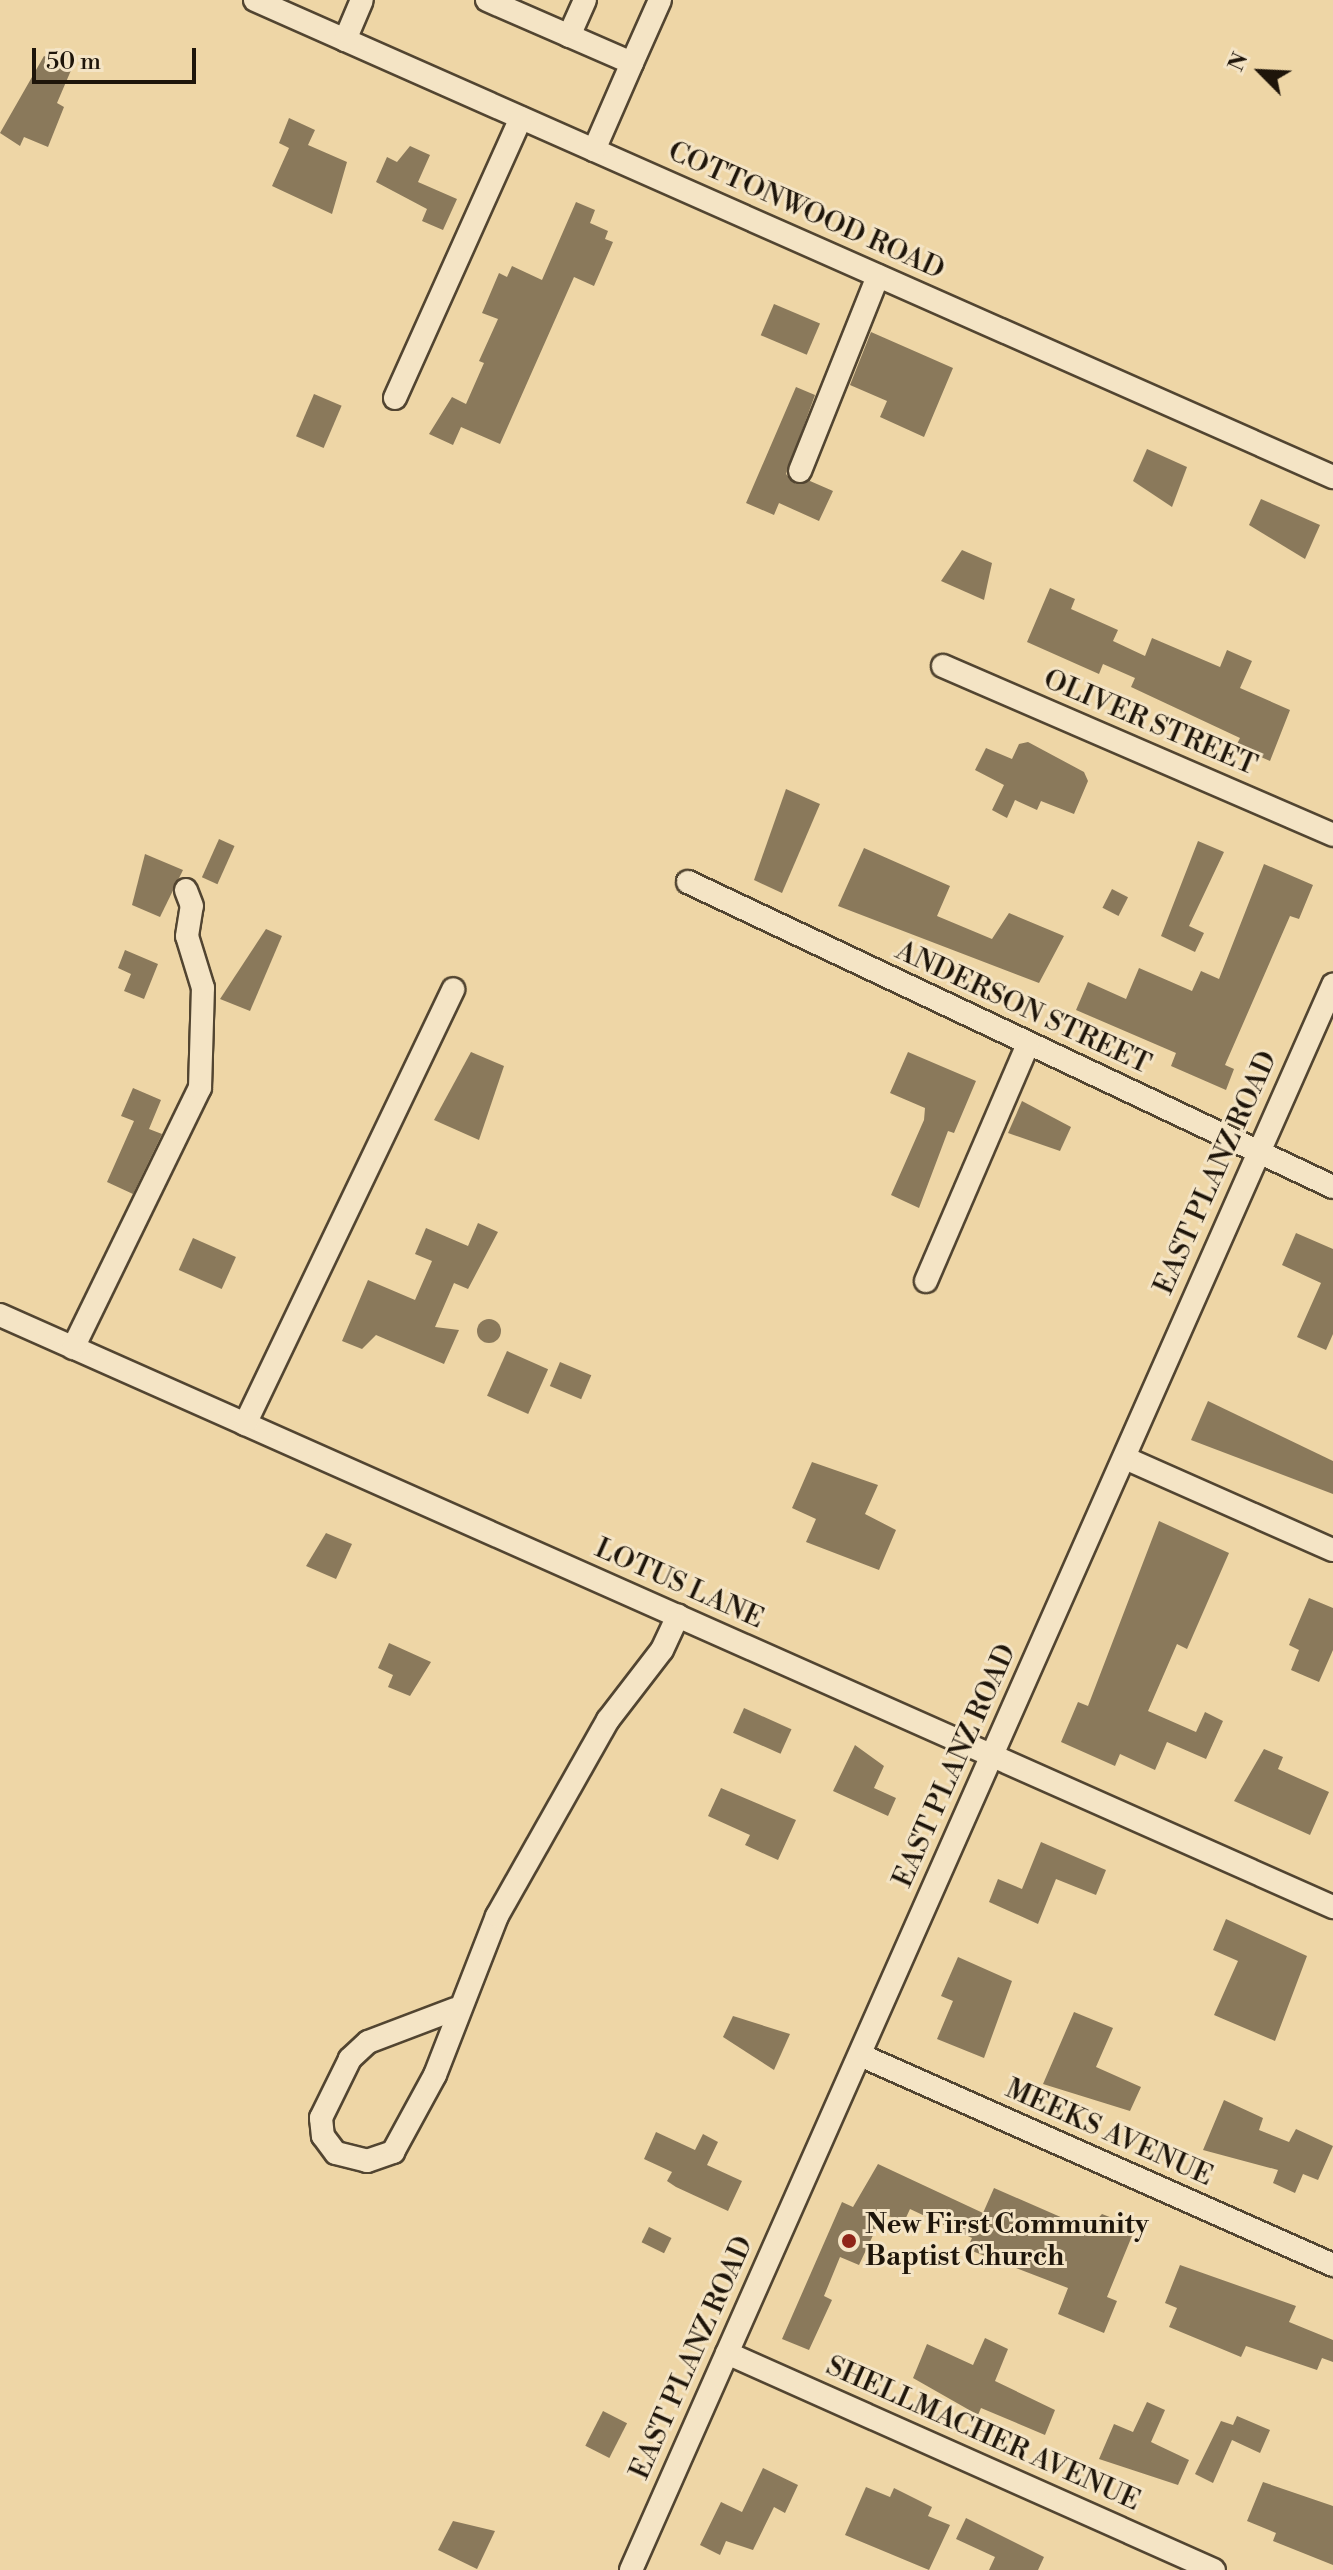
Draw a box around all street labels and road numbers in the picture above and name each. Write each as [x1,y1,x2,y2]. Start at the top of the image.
street label: COTTONWOOD ROAD [663,135,949,287]
street label: OLIVER STREET [1038,663,1262,783]
street label: ANDERSON STREET [890,934,1156,1082]
street label: EAST PLANZ ROAD [1147,1046,1285,1300]
street label: LOTUS LANE [589,1532,769,1636]
street label: EAST PLANZ ROAD [886,1639,1024,1893]
street label: MEEKS AVENUE [1000,2072,1218,2194]
street label: EAST PLANZ ROAD [623,2231,761,2485]
street label: SHELLMACHER AVENUE [821,2349,1145,2519]

